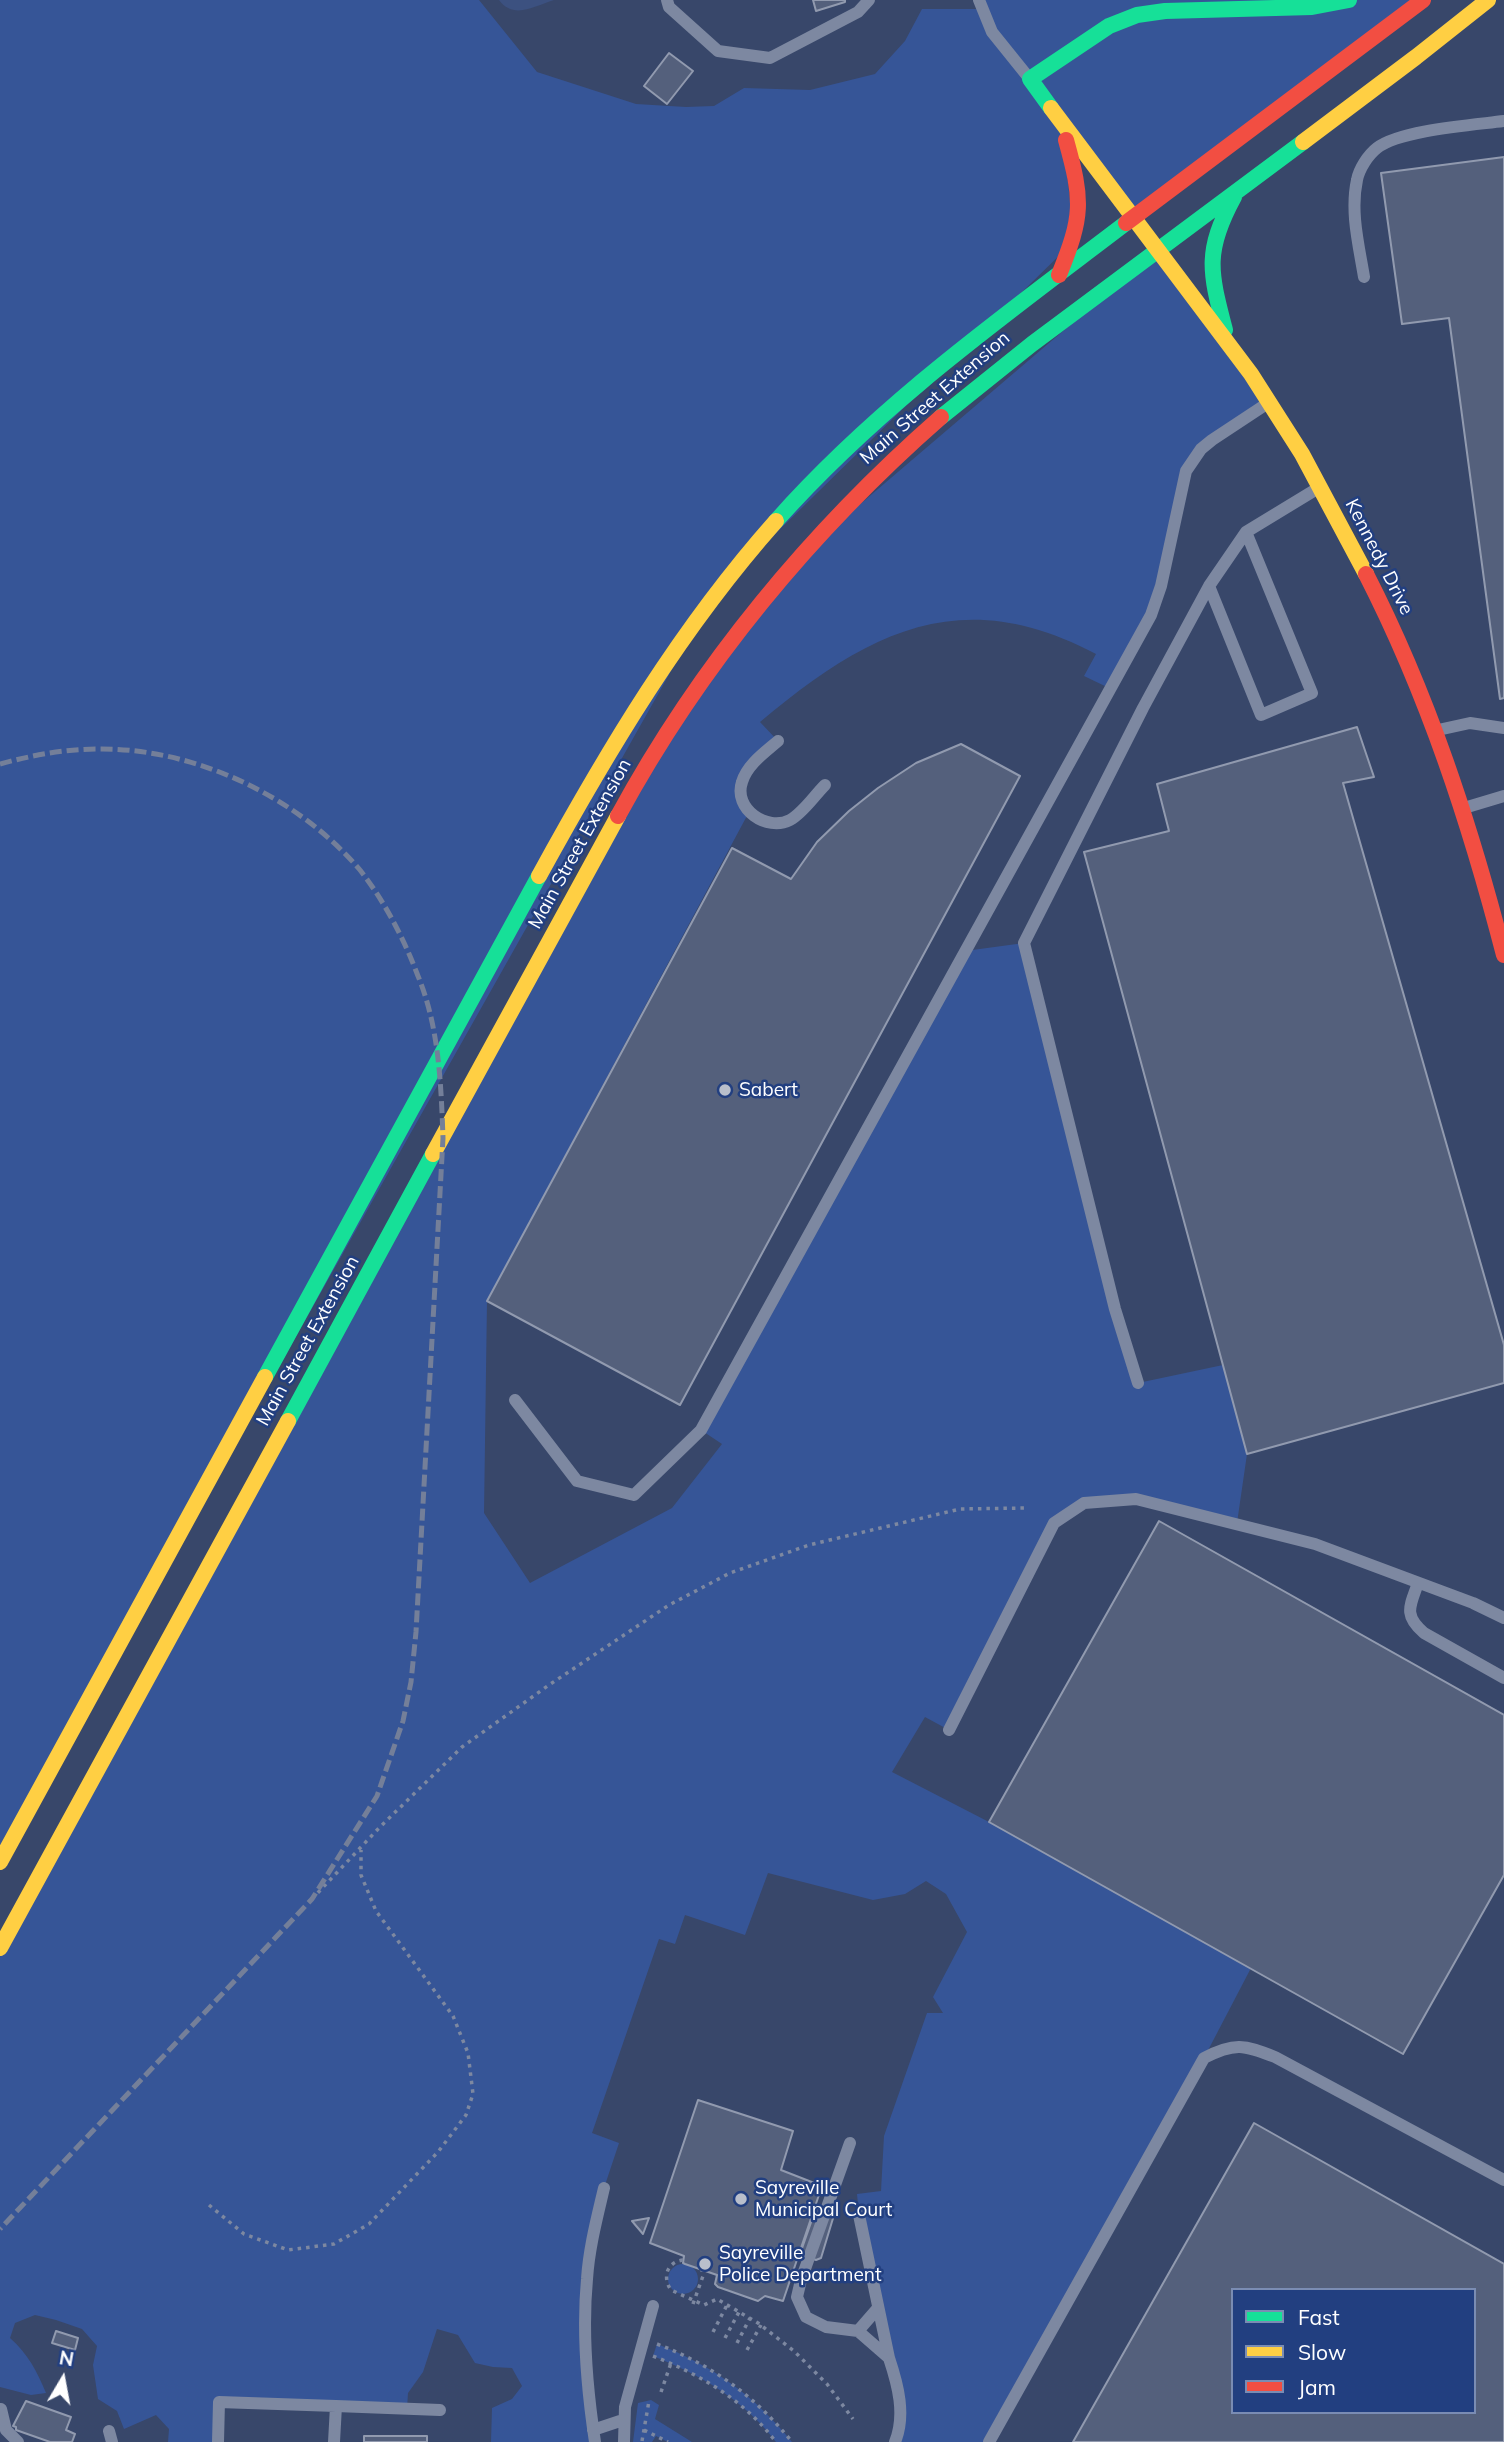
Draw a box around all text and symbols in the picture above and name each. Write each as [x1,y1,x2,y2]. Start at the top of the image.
street label: Main Street Extension [855,327,1015,469]
street label: Kennedy Drive [1340,495,1418,619]
street label: Main Street Extension [524,755,636,933]
place label: Sabert [739,1079,798,1101]
marker: Sabert [717,1082,733,1098]
street label: Main Street Extension [252,1252,364,1430]
place label: Sayreville Municipal Court [755,2177,892,2221]
marker: Sayreville Municipal Court [733,2191,749,2207]
place label: Sayreville Police Department [719,2242,882,2286]
marker: Sayreville Police Department [697,2256,713,2272]
legend [1231,2288,1476,2414]
text: Fast [1298,2304,1340,2330]
text: Slow [1298,2339,1346,2365]
north arrow [28,2344,98,2414]
text: N [57,2345,76,2371]
text: Jam [1298,2374,1336,2400]

